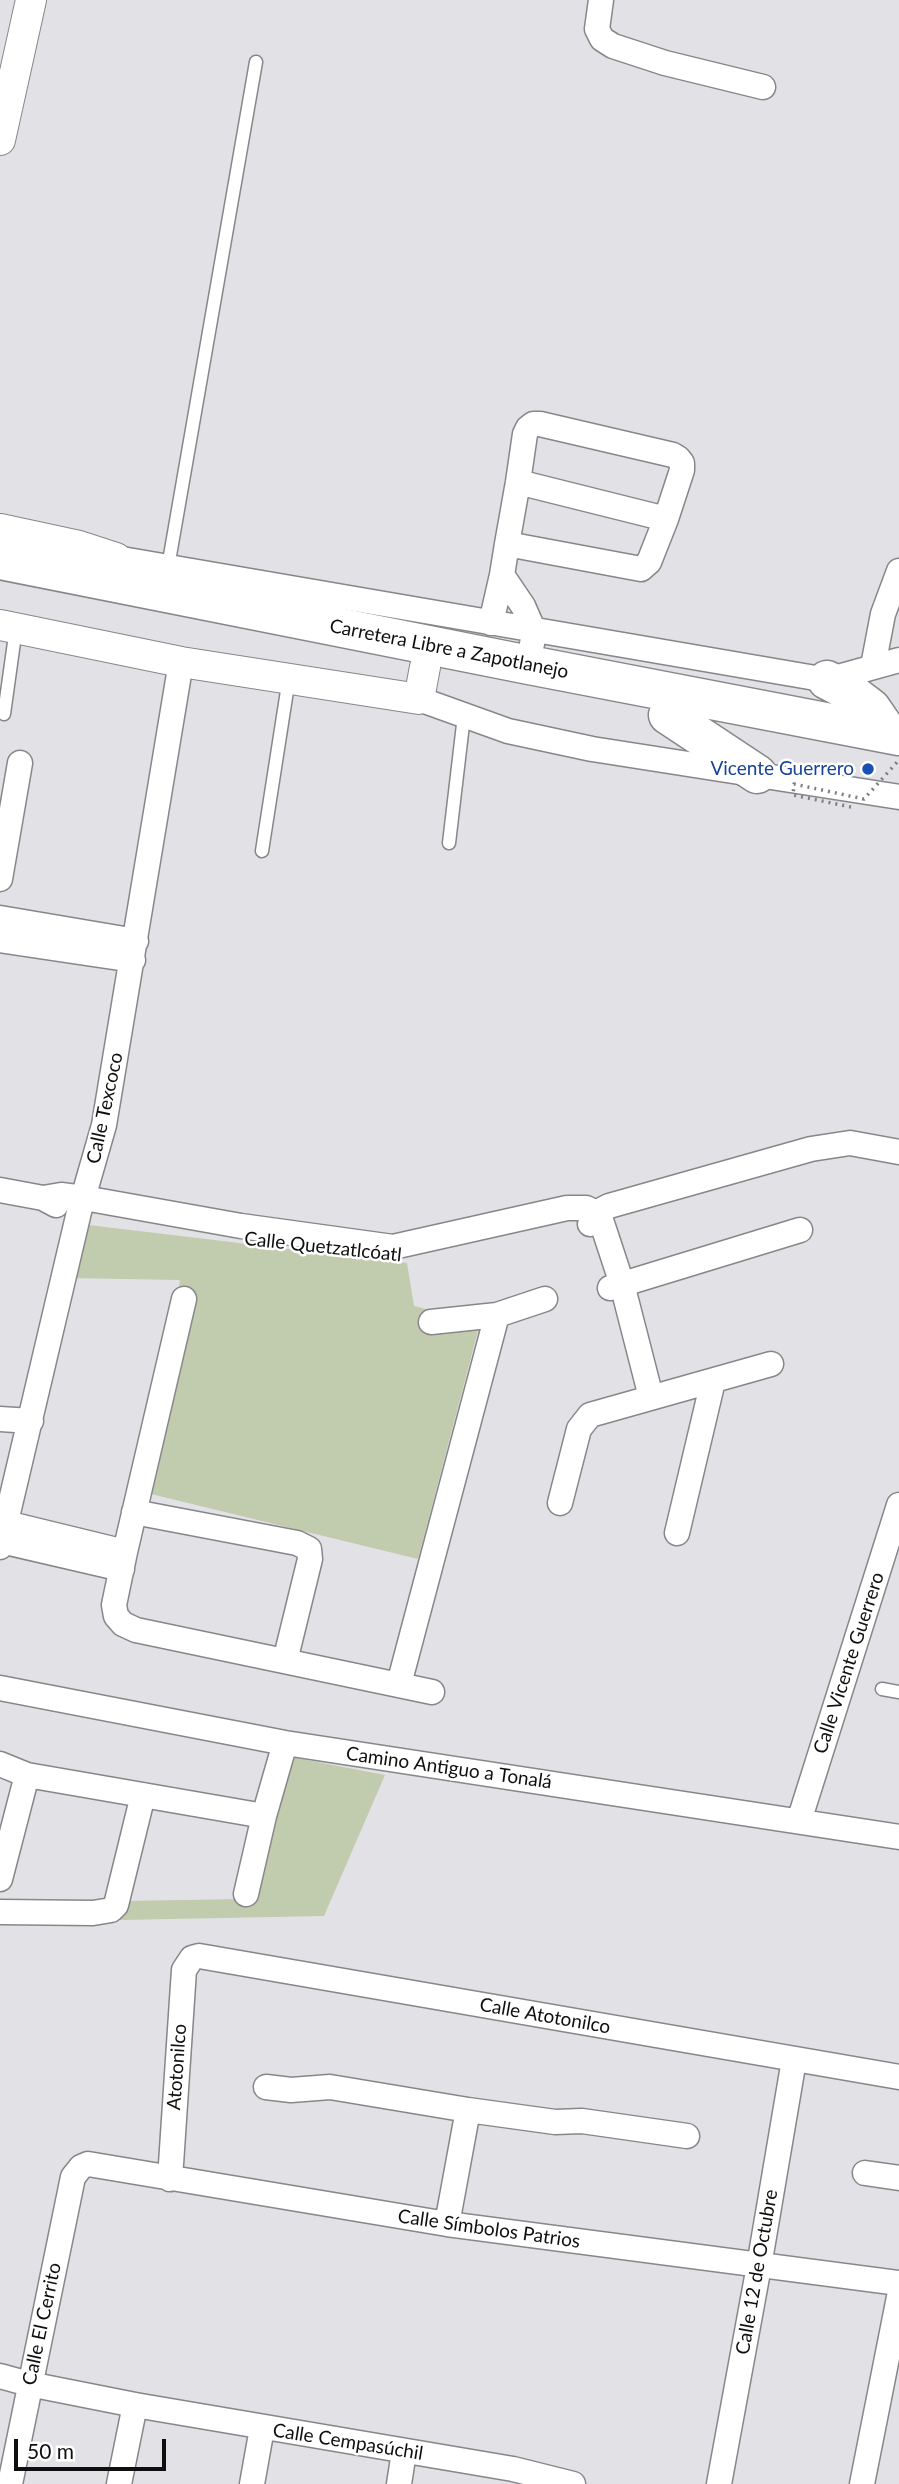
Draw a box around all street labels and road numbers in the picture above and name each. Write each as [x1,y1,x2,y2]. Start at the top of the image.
street label: Carretera Libre a Zapotlanejo [328,615,570,683]
street label: Calle Texcoco [82,1050,128,1166]
street label: Calle Quetzatlcóatl [243,1227,403,1267]
street label: Calle Vicente Guerrero [809,1569,889,1757]
street label: Camino Antiguo a Tonalá [345,1742,553,1794]
street label: Calle Atotonilco [478,1993,612,2039]
street label: Atotonilco [163,2023,191,2111]
street label: Calle 12 de Octubre [731,2188,783,2356]
street label: Calle Símbolos Patrios [396,2205,582,2253]
street label: Calle El Cerrito [18,2261,66,2387]
street label: Calle Cempasúchil [271,2419,425,2465]

